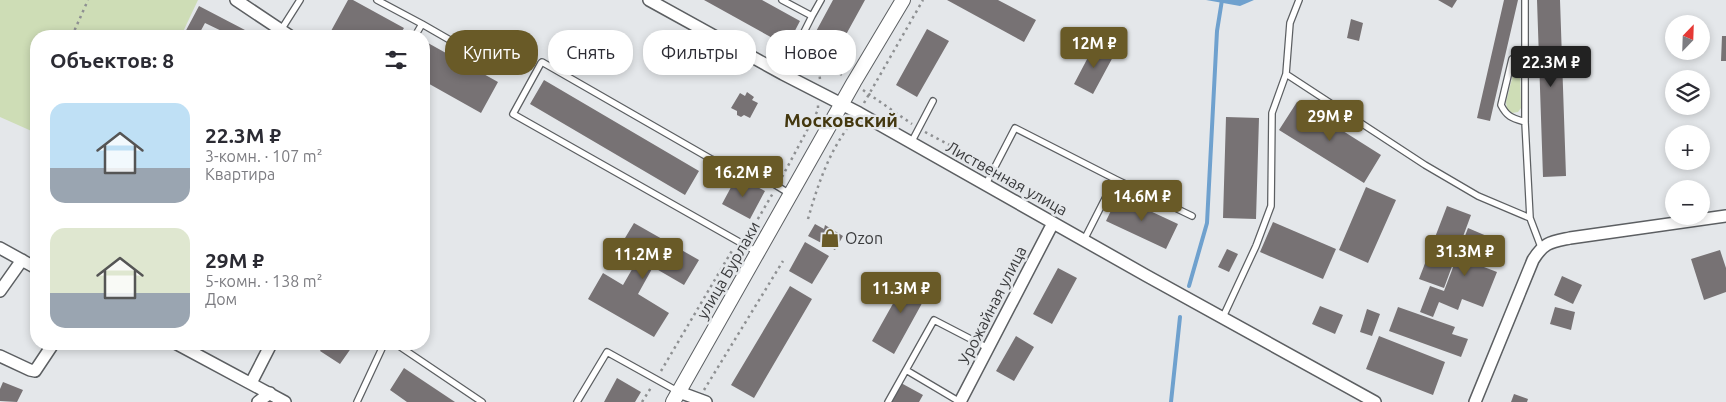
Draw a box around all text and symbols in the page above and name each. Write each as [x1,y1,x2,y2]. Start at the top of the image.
north arrow [1665,15,1710,60]
map controls [1665,15,1710,225]
pin: 12M ₽ [1059,27,1129,69]
chip: Купить [445,30,538,75]
chip: Снять [548,30,633,75]
chip: Фильтры [643,30,756,75]
chip: Новое [766,30,856,75]
text: 12M ₽ [1071,34,1117,52]
icon: filters [382,46,410,74]
pin: 22.3M ₽ [1505,46,1597,88]
text: Объектов: 8 [50,48,174,72]
text: 22.3M ₽ [1522,53,1580,71]
button: layers [1665,70,1710,115]
pin: 29M ₽ [1295,100,1365,142]
text: 29M ₽ [1307,107,1353,125]
district label: Московский [784,109,898,131]
icon: home [90,123,150,183]
text: 22.3M ₽ [205,123,281,147]
button: + [1665,125,1710,170]
street label: Лиственная улица [943,137,1071,219]
text: 3-комн. · 107 m² [205,147,322,165]
pin: 16.2M ₽ [697,156,789,198]
text: 16.2M ₽ [714,163,772,181]
text: Квартира [205,165,275,183]
pin: 14.6M ₽ [1096,180,1188,222]
button: − [1665,180,1710,225]
text: 14.6M ₽ [1113,187,1171,205]
street label: улица Бурлаки [693,218,763,322]
shop icon: Ozon [819,227,841,249]
place label: Ozon [845,229,883,247]
pin: 31.3M ₽ [1419,234,1511,277]
pin: 11.2M ₽ [597,238,689,280]
text: 31.3M ₽ [1436,242,1494,260]
street label: Урожайная улица [954,243,1030,367]
text: 11.2M ₽ [614,245,672,263]
icon: home [90,248,150,308]
text: 29M ₽ [205,248,264,272]
text: 5-комн. · 138 m² [205,272,322,290]
pin: 11.3M ₽ [855,272,947,314]
text: 11.3M ₽ [872,279,930,297]
text: Дом [205,290,237,308]

